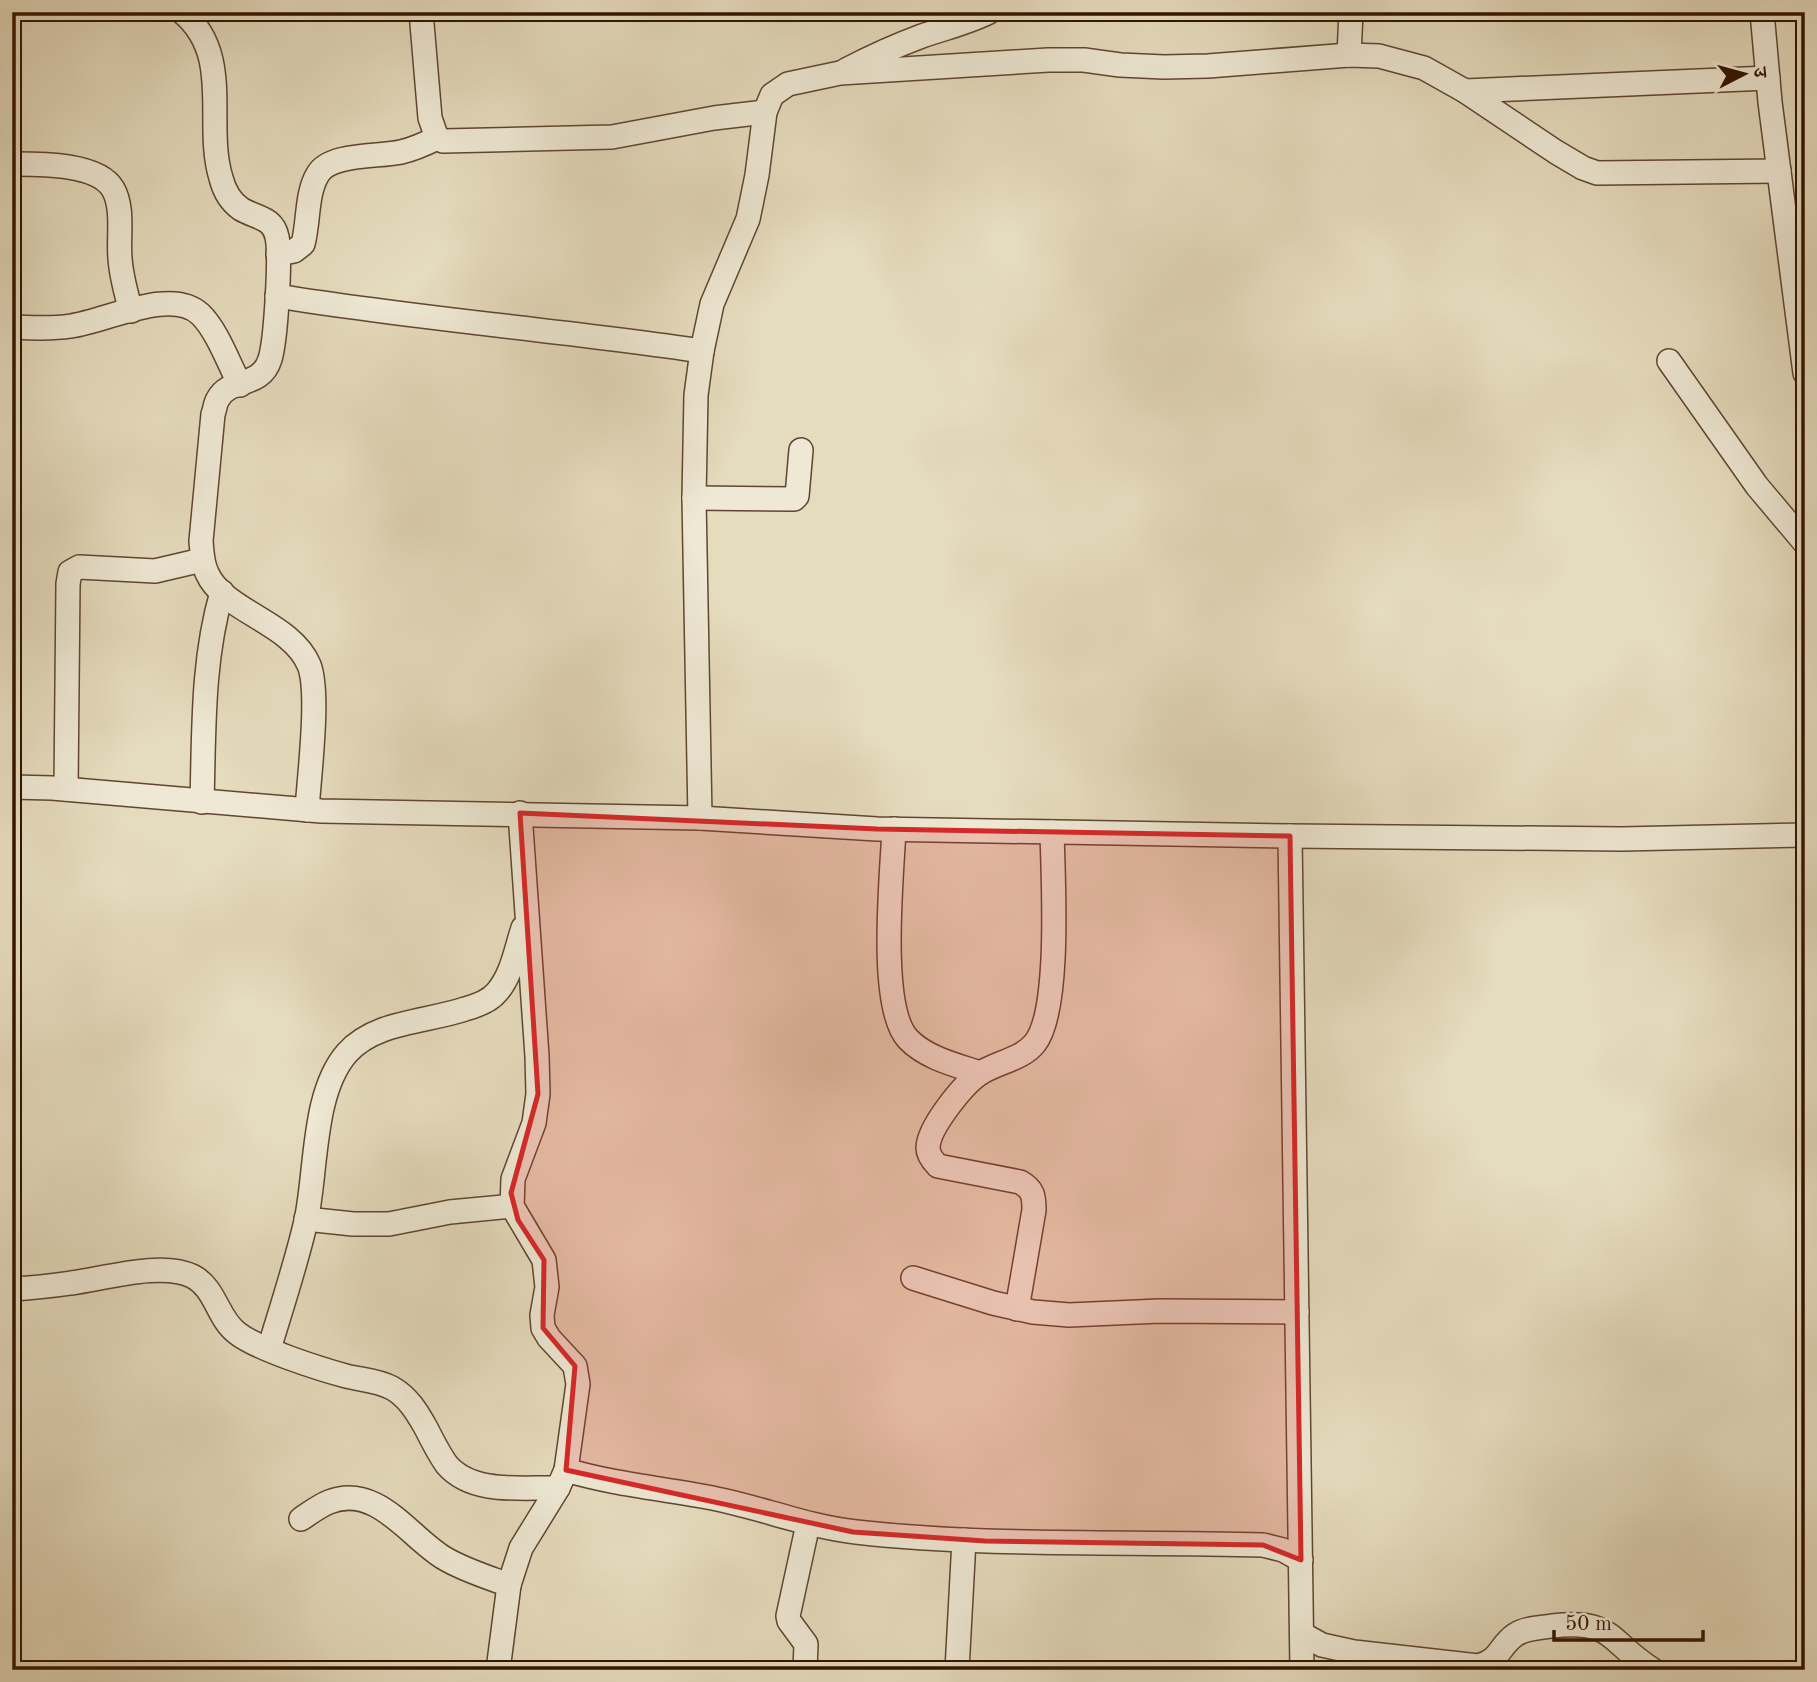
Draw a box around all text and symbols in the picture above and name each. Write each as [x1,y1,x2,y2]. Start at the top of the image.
north arrow [1708,38,1778,108]
text: उ [1748,65,1769,80]
scale bar [1554,1598,1703,1642]
text: 50 m [1565,1614,1612,1635]

